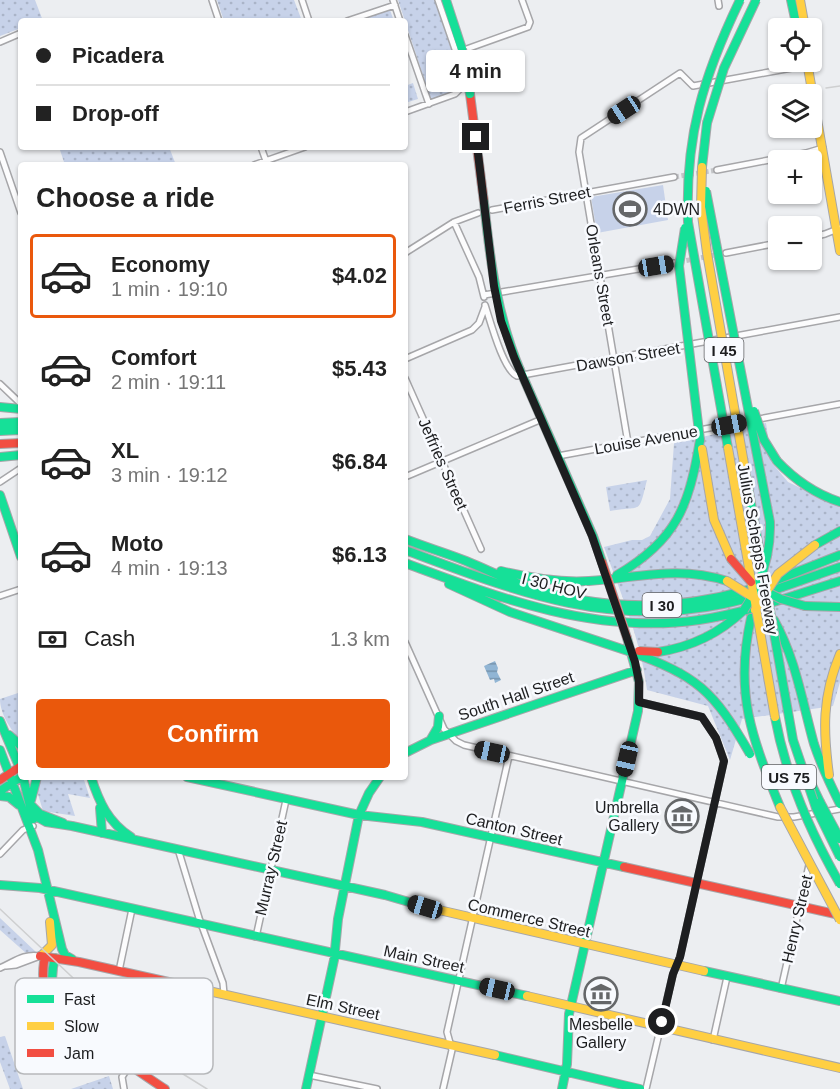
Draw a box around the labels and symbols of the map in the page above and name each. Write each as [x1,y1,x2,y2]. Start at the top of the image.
callout: 4 min [426,50,526,92]
car [604,93,644,127]
route end [462,123,489,150]
street label: Ferris Street [502,183,592,217]
sports icon: 4DWN [612,191,648,227]
place label: 4DWN [653,201,700,218]
street label: Orleans Street [583,223,617,328]
car [637,254,675,278]
road number: I 45 [704,338,744,362]
street label: Dawson Street [575,339,682,374]
car [710,413,748,437]
street label: Jeffries Street [415,416,471,513]
street label: Louise Avenue [593,423,699,457]
street label: Julius Schepps Freeway [735,462,781,636]
street label: I 30 HOV [520,570,588,602]
road number: I 30 [642,593,682,617]
street label: South Hall Street [456,668,576,724]
car [473,739,511,765]
car [614,739,640,779]
road number: US 75 [762,765,816,789]
museum icon: Umbrella Gallery [664,798,700,834]
place label: Umbrella Gallery [595,799,659,834]
street label: Canton Street [464,810,565,849]
street label: Murray Street [252,818,290,917]
street label: Henry Street [779,873,816,965]
car [405,893,445,921]
street label: Commerce Street [466,896,593,941]
street label: Main Street [382,942,466,976]
car [477,976,517,1002]
museum icon: Mesbelle Gallery [583,976,619,1012]
legend [15,978,213,1074]
text: Fast [64,991,96,1008]
street label: Elm Street [305,991,382,1023]
route start [648,1008,675,1035]
place label: Mesbelle Gallery [569,1016,633,1051]
text: Slow [64,1018,99,1035]
text: Jam [64,1045,94,1062]

